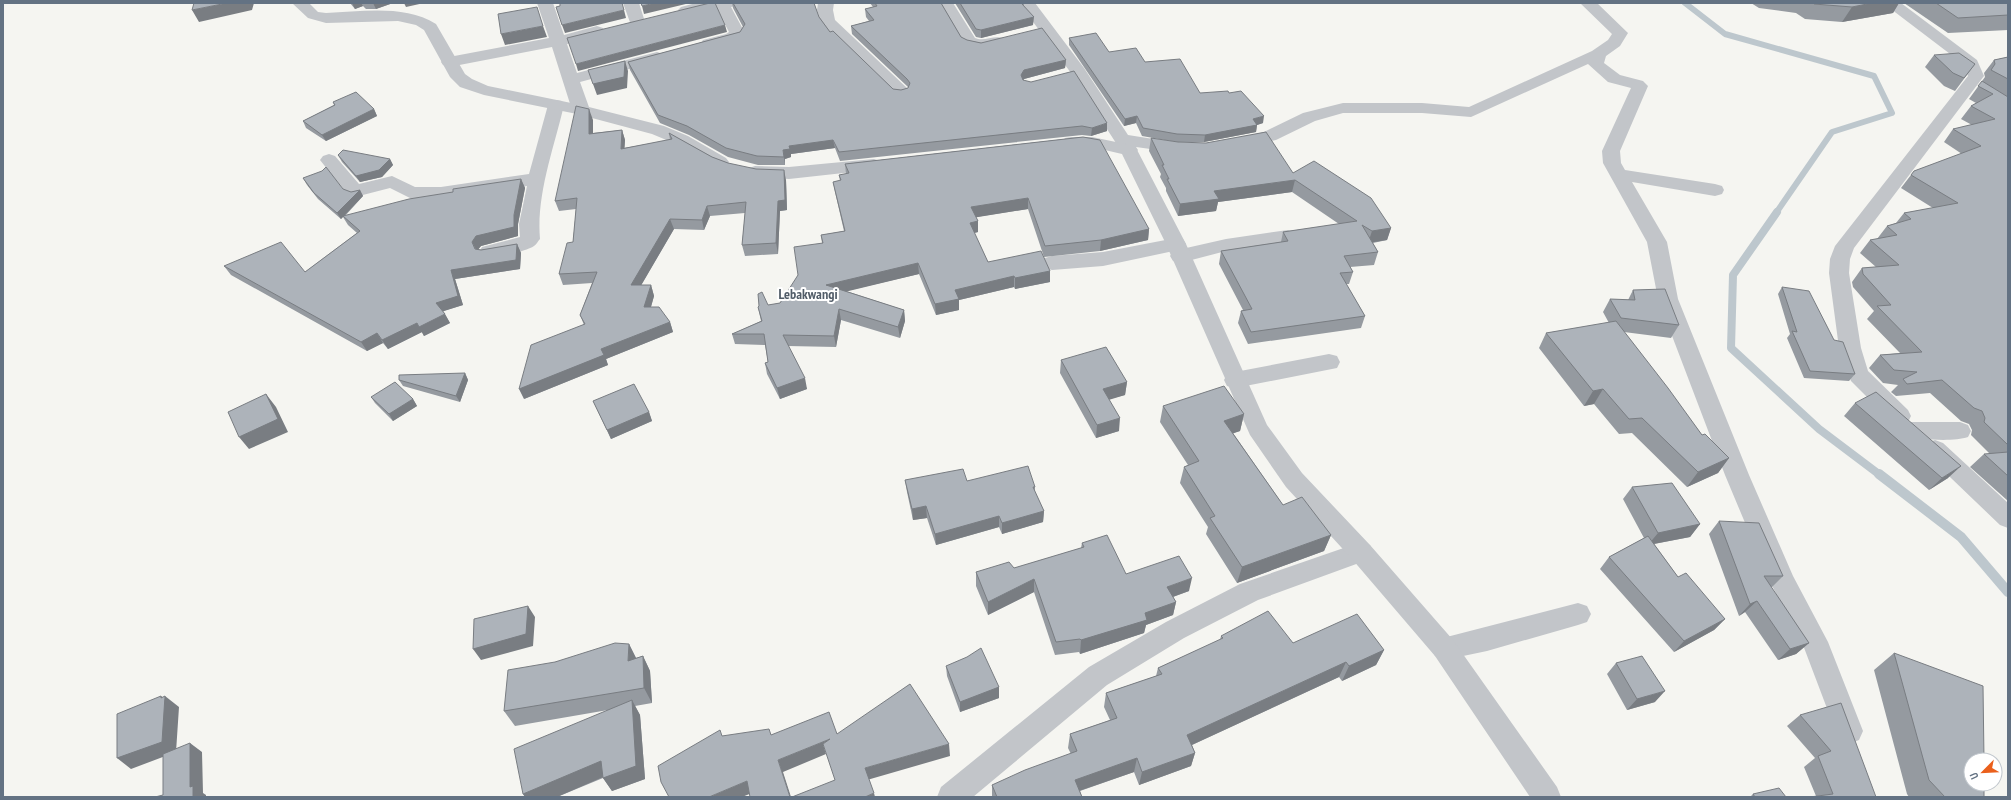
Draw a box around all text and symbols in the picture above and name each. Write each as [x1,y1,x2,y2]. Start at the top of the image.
district label: Lebakwangi [778,285,838,303]
north arrow [1963,752,2003,792]
text: U [1966,770,1981,782]

